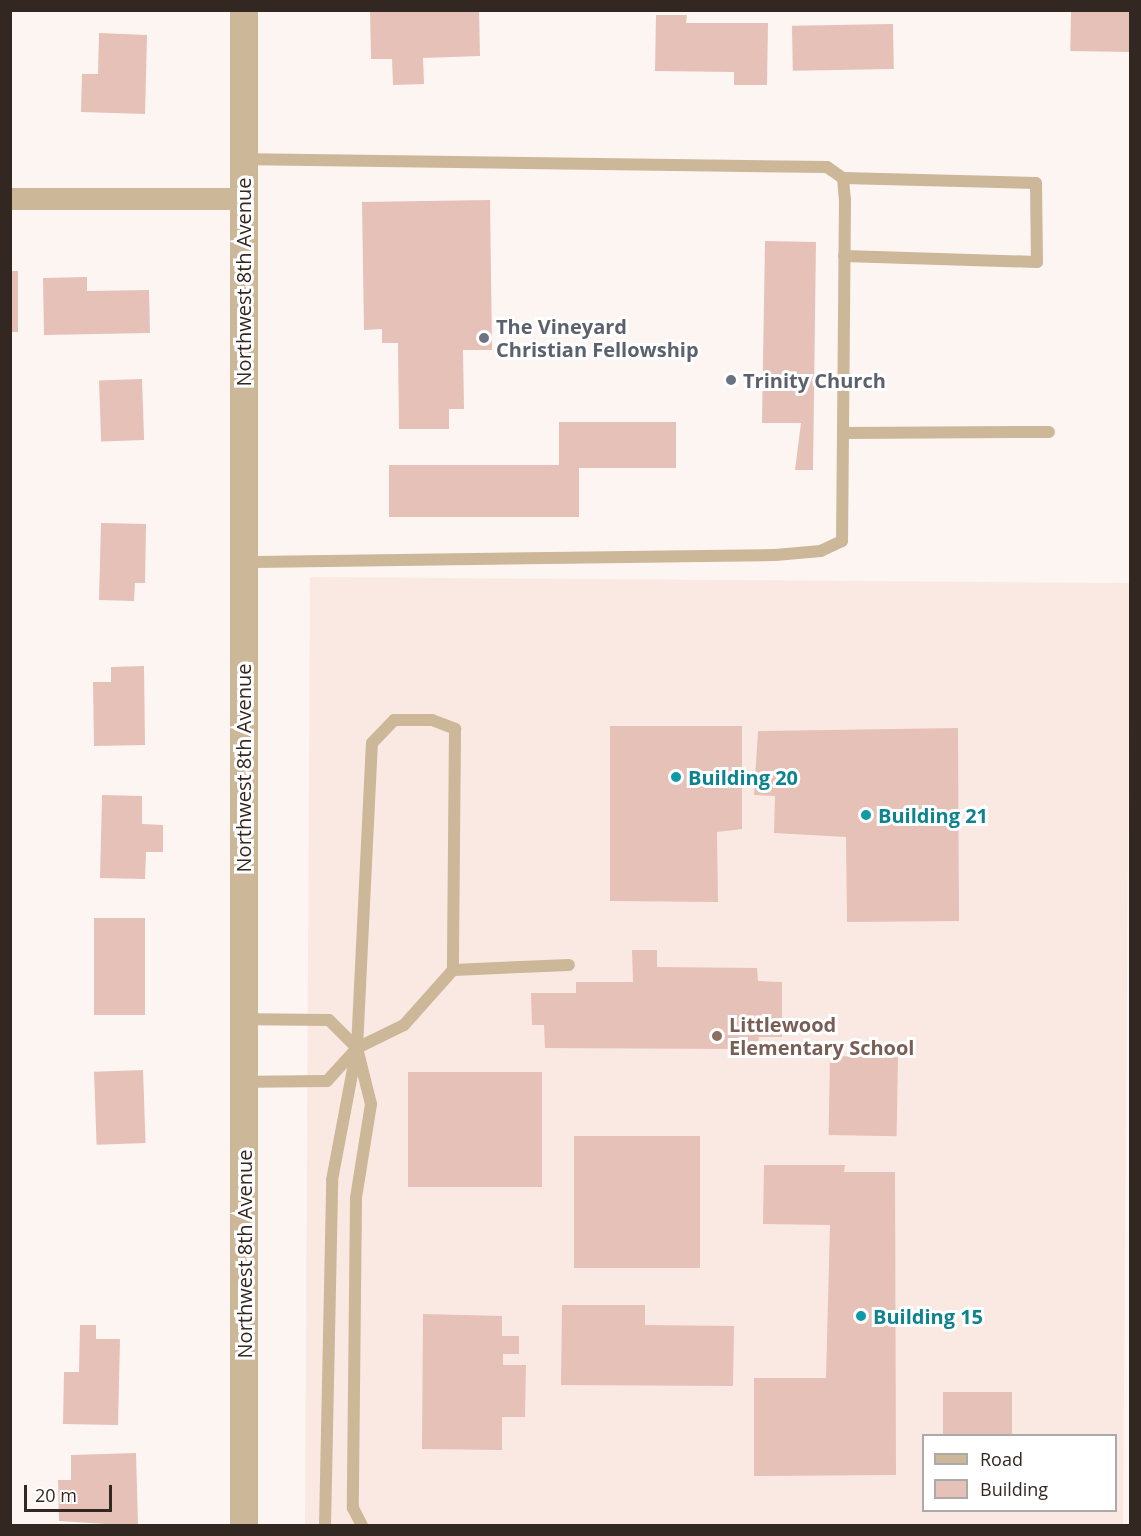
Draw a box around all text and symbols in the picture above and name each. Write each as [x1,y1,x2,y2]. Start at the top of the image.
street label: Northwest 8th Avenue [231,178,255,386]
place label: The Vineyard Christian Fellowship [496,314,699,361]
marker: The Vineyard Christian Fellowship [477,331,491,345]
place label: Trinity Church [743,368,886,392]
marker: Trinity Church [724,373,738,387]
street label: Northwest 8th Avenue [231,664,255,872]
place label: Building 20 [688,765,798,789]
marker: Building 20 [669,770,683,784]
place label: Building 21 [878,803,988,827]
marker: Building 21 [859,808,873,822]
place label: Littlewood Elementary School [729,1012,914,1059]
marker: Littlewood Elementary School [710,1029,724,1043]
street label: Northwest 8th Avenue [232,1150,256,1358]
place label: Building 15 [873,1304,983,1328]
marker: Building 15 [854,1309,868,1323]
legend [922,1434,1117,1512]
text: Road [980,1447,1023,1471]
scale bar [27,1473,116,1511]
text: Building [980,1477,1048,1501]
text: 20 m [35,1483,77,1507]

